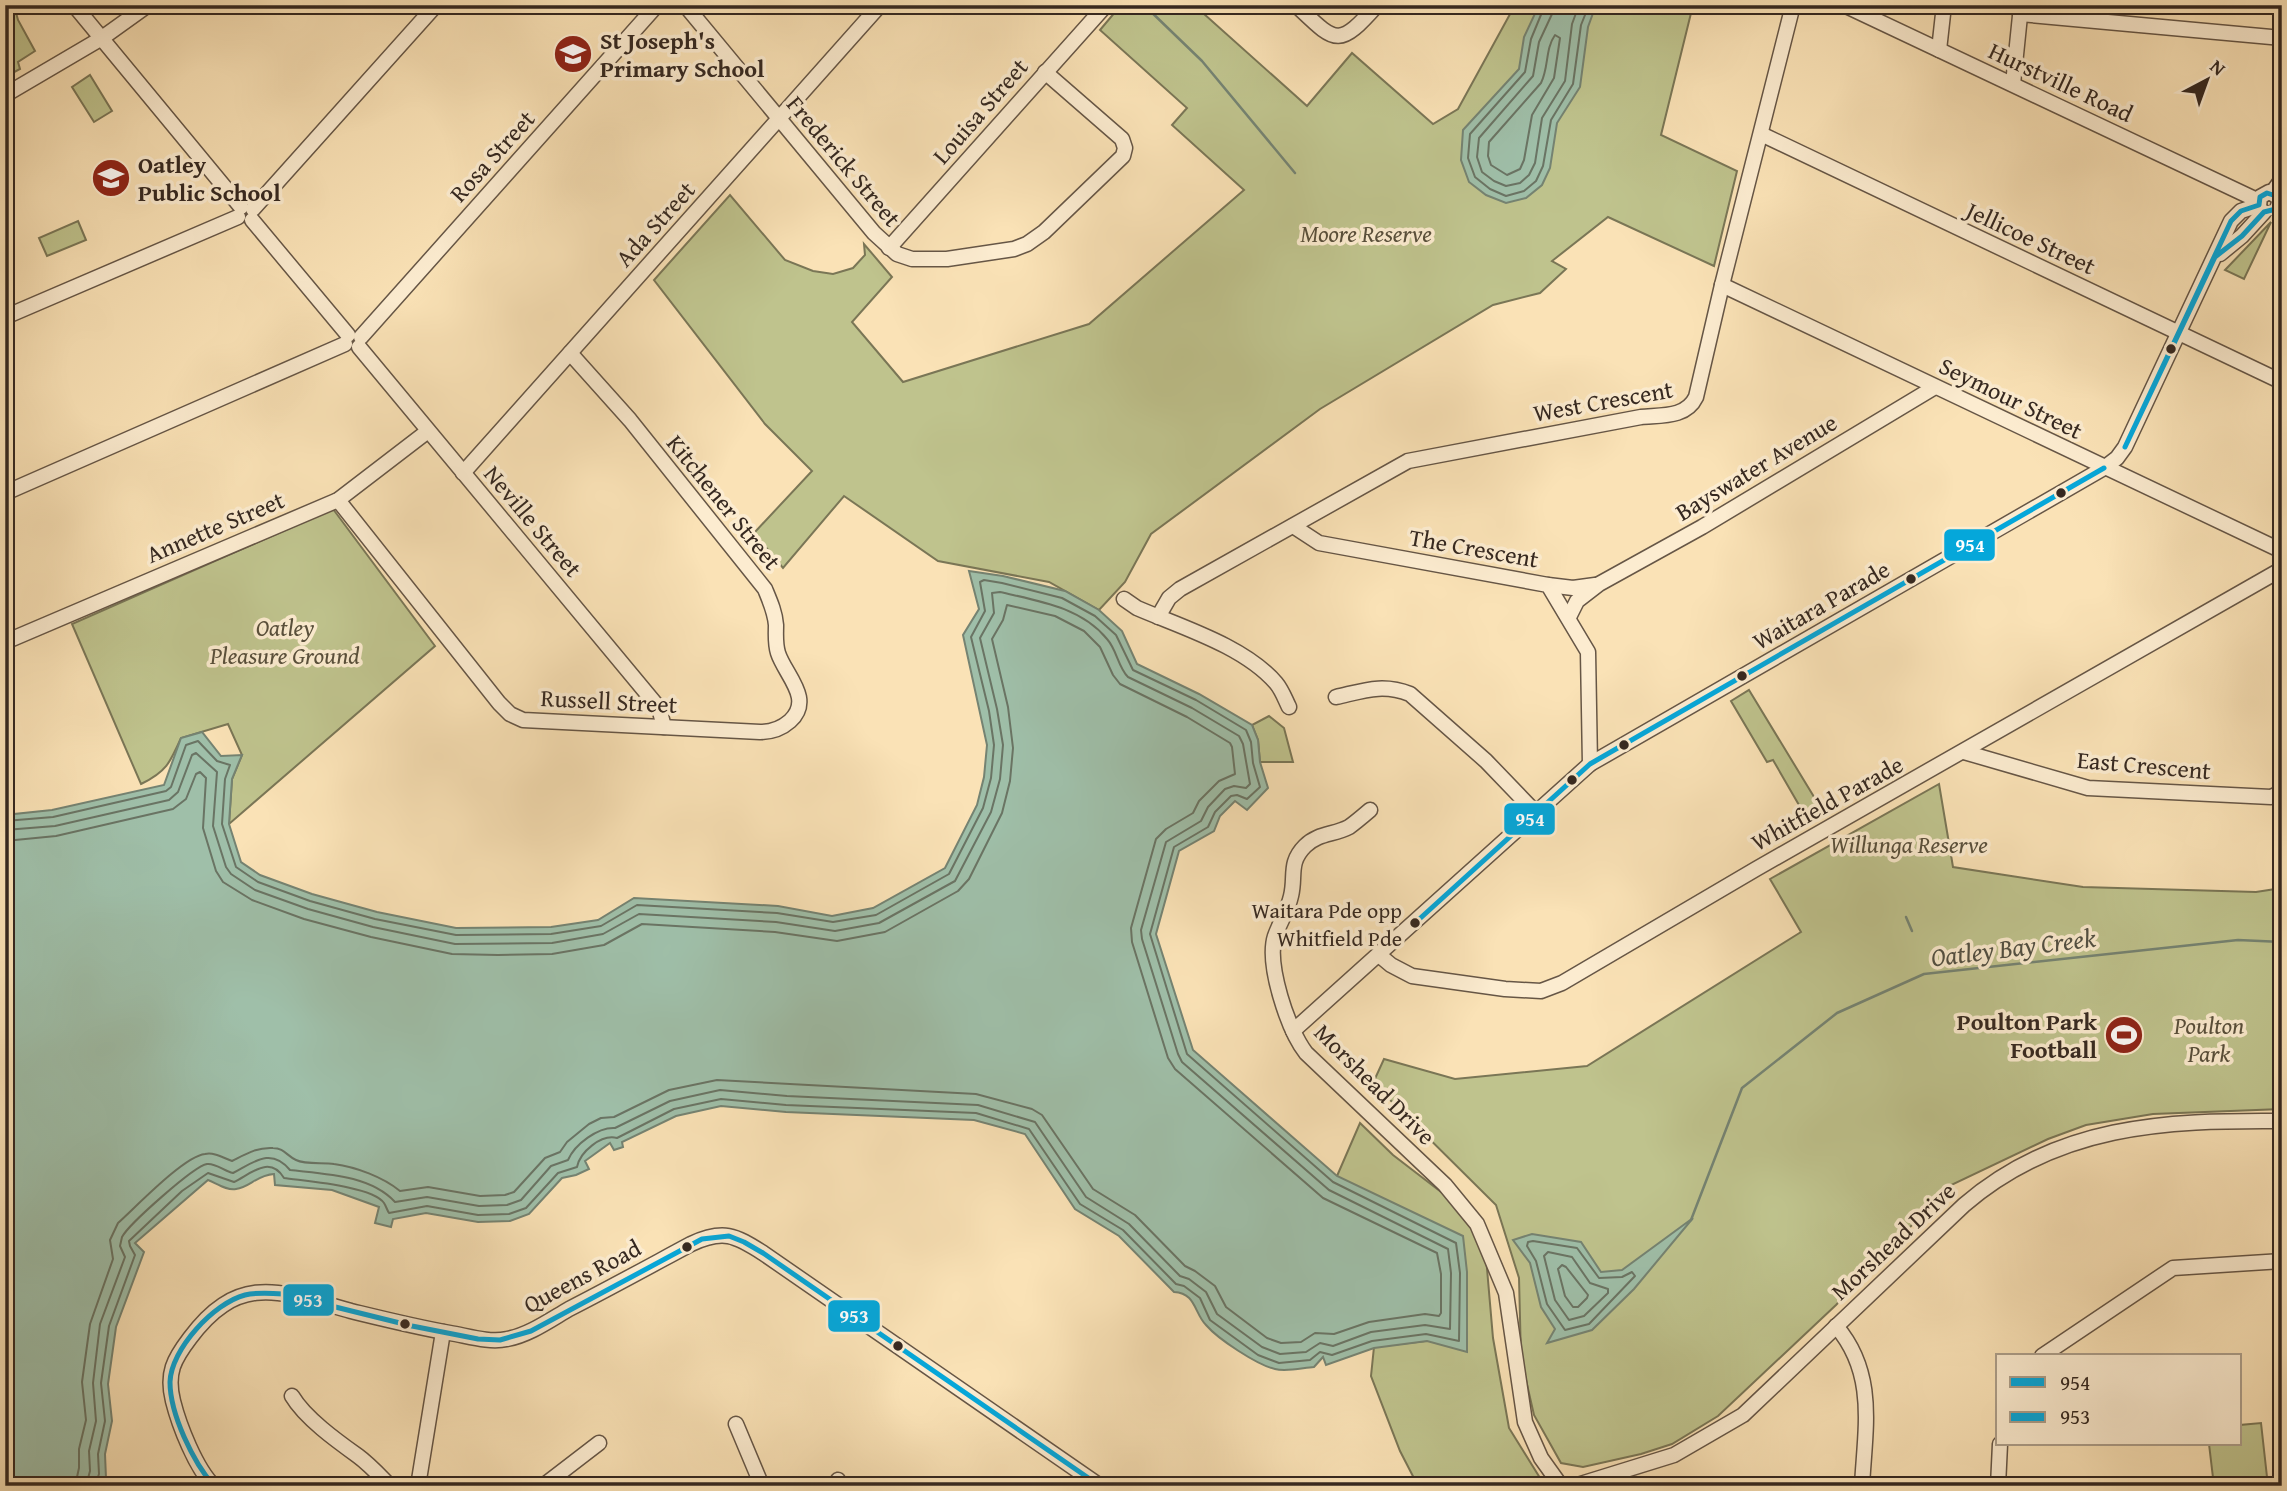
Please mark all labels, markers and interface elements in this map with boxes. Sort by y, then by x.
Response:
place label: St Joseph's Primary School [600,23,765,86]
school or university icon: St Joseph's Primary School [552,33,594,75]
street label: Hurstville Road [1983,33,2139,131]
north arrow [2172,46,2242,116]
street label: Louisa Street [924,50,1036,172]
text: N [2204,52,2232,82]
street label: Frederick Street [779,88,910,235]
street label: Rosa Street [441,102,543,210]
place label: Oatley Public School [138,147,281,210]
school or university icon: Oatley Public School [90,157,132,199]
street label: Ada Street [607,173,703,275]
street label: Jellicoe Street [1958,191,2102,283]
park label: Moore Reserve [1300,216,1432,251]
unlabelled marker [2164,342,2178,356]
street label: Seymour Street [1933,348,2089,448]
street label: West Crescent [1530,371,1676,430]
street label: Bayswater Avenue [1669,405,1843,529]
street label: Kitchener Street [658,427,790,578]
street label: Neville Street [476,458,591,585]
street label: Annette Street [141,482,290,572]
unlabelled marker [2054,486,2068,500]
street label: The Crescent [1407,519,1542,577]
line badge: 954 [1943,528,1996,562]
text: 954 [1955,531,1985,559]
street label: Waitara Parade [1746,552,1896,658]
unlabelled marker [1904,572,1918,586]
park label: Oatley Pleasure Ground [209,610,360,673]
unlabelled marker [1735,669,1749,683]
street label: Russell Street [540,680,679,722]
unlabelled marker [1617,738,1631,752]
street label: East Crescent [2076,742,2213,788]
street label: Whitfield Parade [1745,747,1909,859]
unlabelled marker [1565,773,1579,787]
line badge: 954 [1503,802,1556,836]
text: 954 [1515,805,1545,833]
park label: Willunga Reserve [1830,827,1988,862]
place label: Waitara Pde opp Whitfield Pde [1252,894,1402,954]
marker: Waitara Pde opp Whitfield Pde [1408,916,1422,930]
water label: Oatley Bay Creek [1928,918,2098,976]
place label: Poulton Park Football [1957,1004,2098,1067]
park label: Poulton Park [2173,1008,2244,1071]
sports icon: Poulton Park Football [2103,1014,2145,1056]
street label: Morshead Drive [1306,1015,1444,1153]
street label: Morshead Drive [1823,1174,1963,1308]
street label: Queens Road [517,1230,647,1322]
unlabelled marker [680,1240,694,1254]
line badge: 953 [282,1283,335,1317]
text: 953 [293,1286,323,1314]
line badge: 953 [827,1299,881,1333]
text: 953 [839,1302,869,1330]
unlabelled marker [398,1317,412,1331]
unlabelled marker [891,1339,905,1353]
legend [1996,1354,2242,1446]
text: 954 [2060,1367,2090,1398]
text: 953 [2060,1401,2090,1432]

